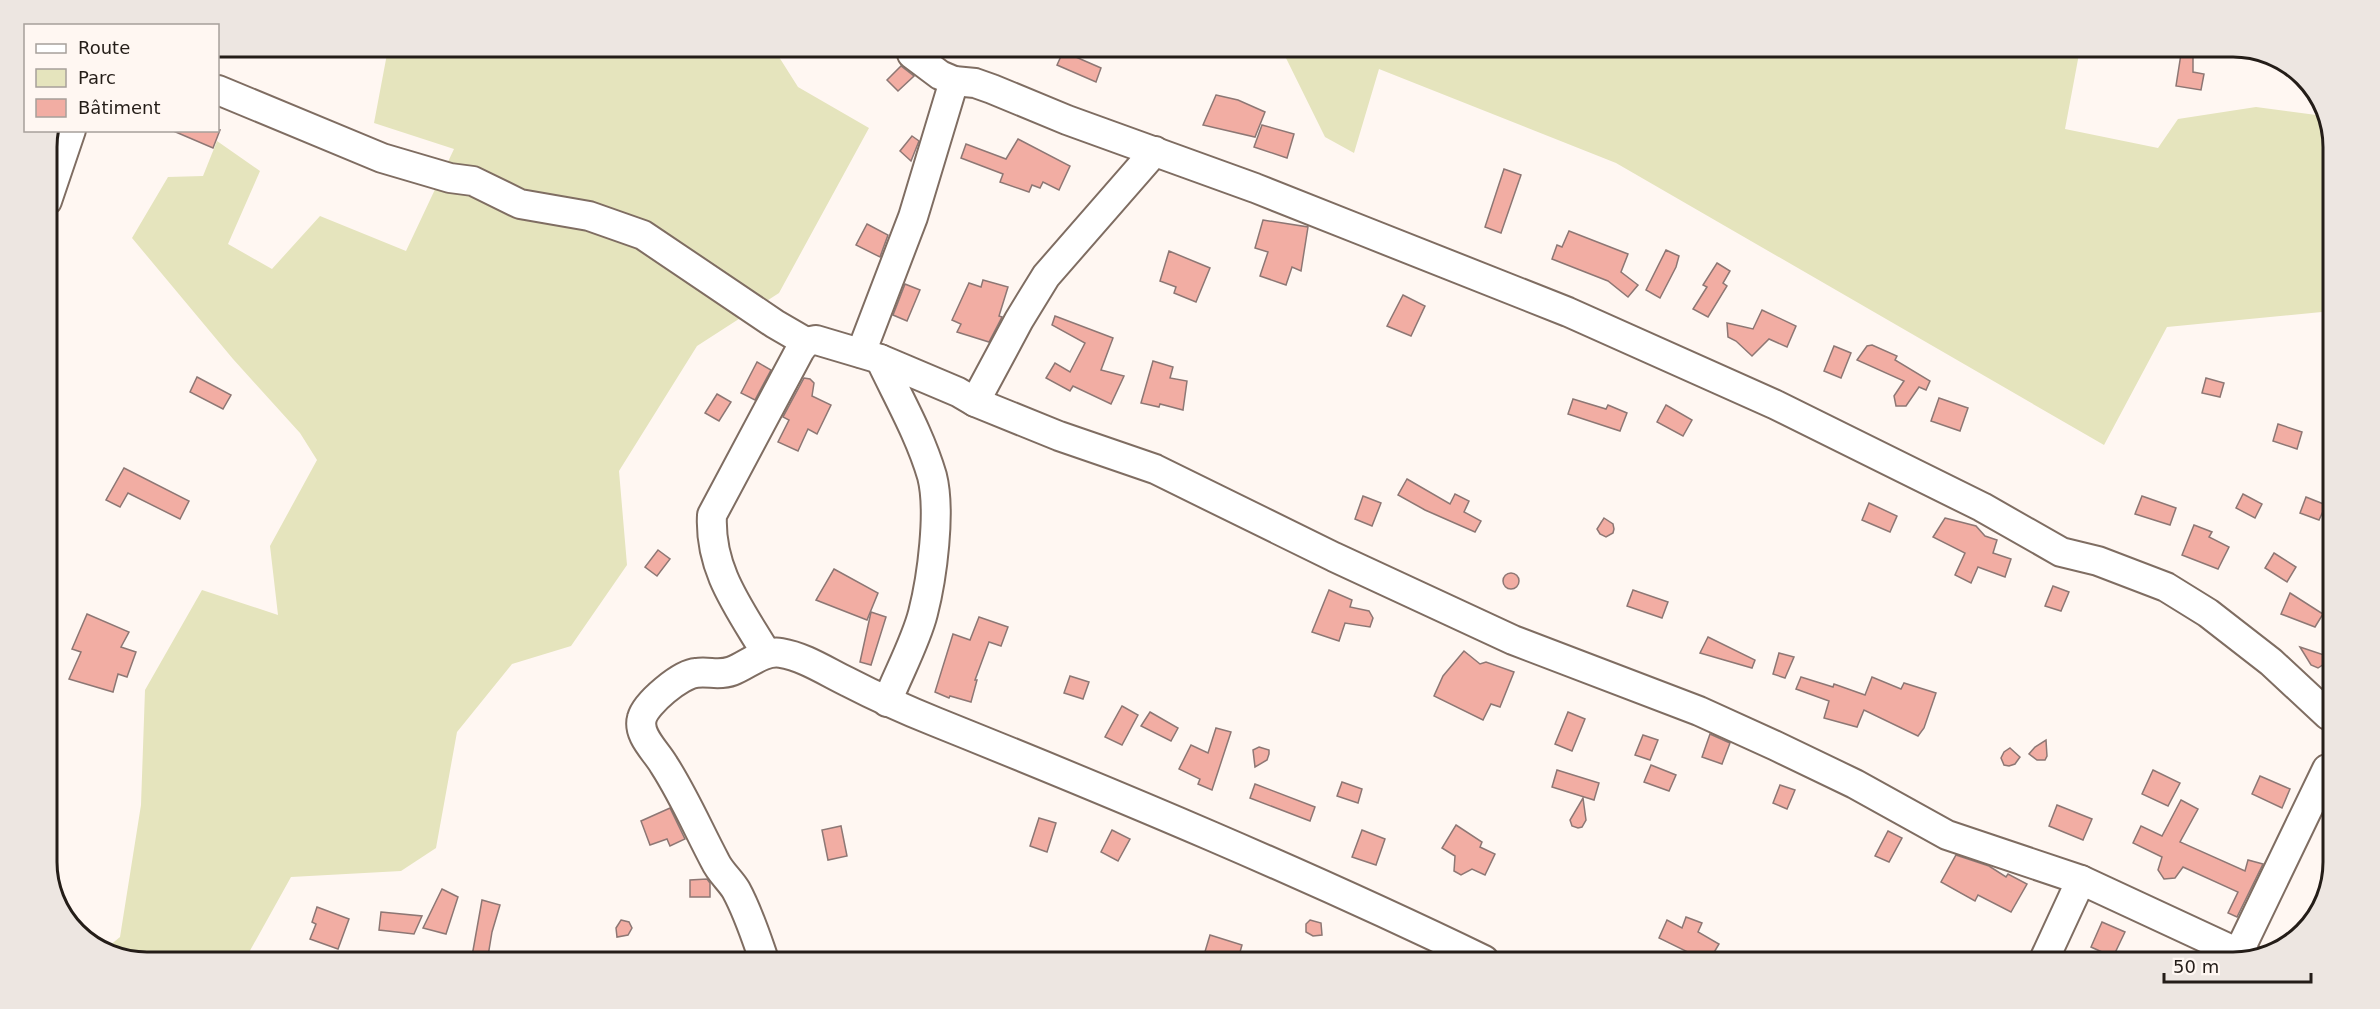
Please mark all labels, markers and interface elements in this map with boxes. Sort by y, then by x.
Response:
legend [24,24,219,132]
text: Route [78,37,130,58]
text: Parc [78,67,116,88]
text: Bâtiment [78,97,161,118]
scale bar [2164,946,2311,984]
text: 50 m [2173,956,2219,977]

